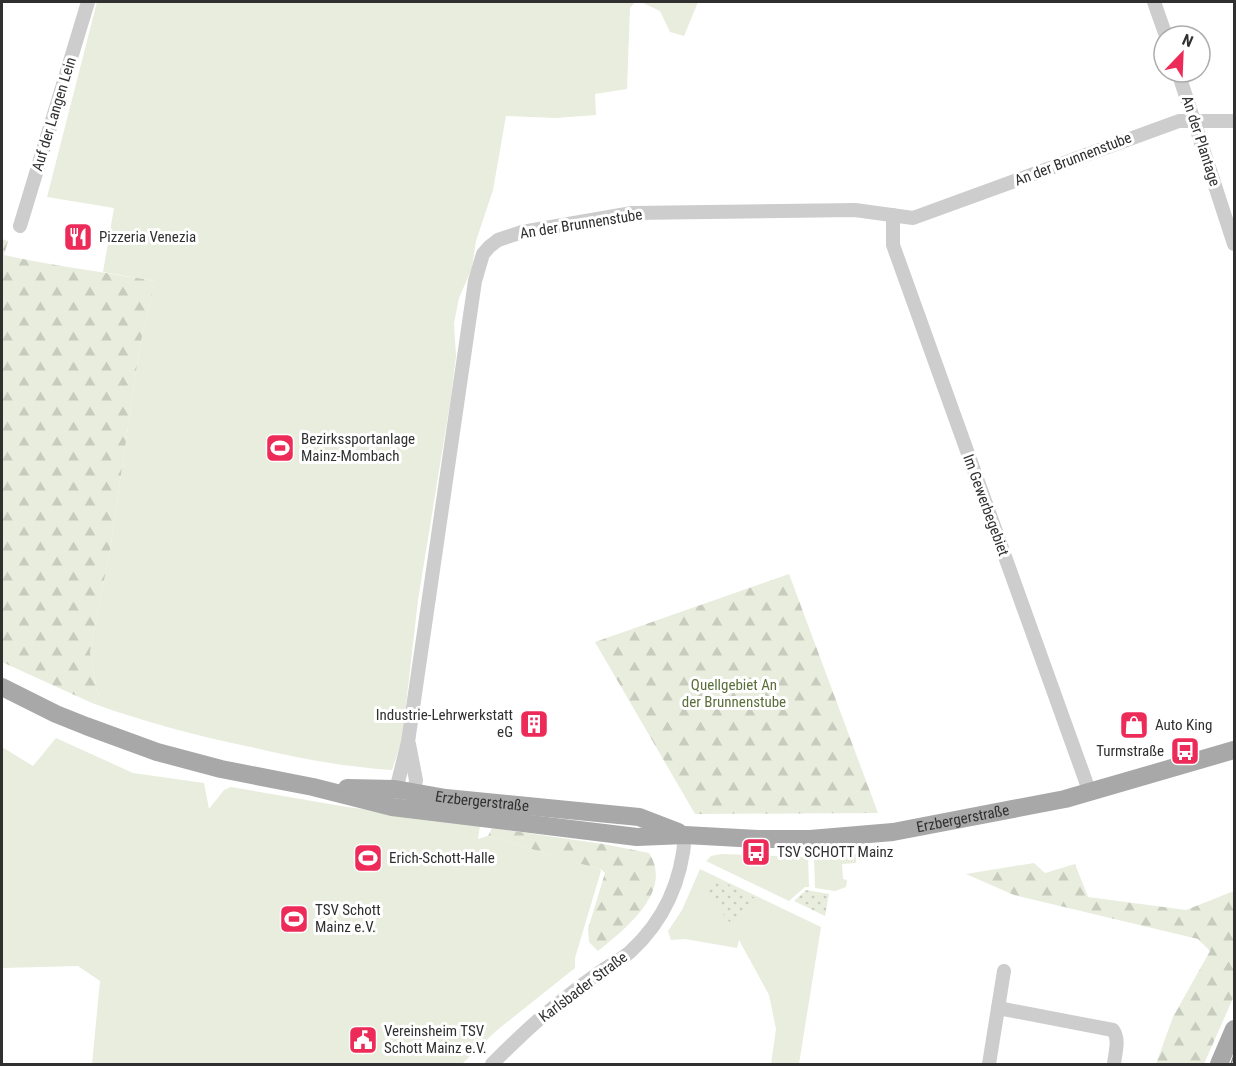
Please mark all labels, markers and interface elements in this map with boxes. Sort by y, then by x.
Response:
north arrow [1152,24,1212,84]
text: N [1179,30,1196,51]
street label: Auf der Langen Lein [28,55,80,173]
street label: An der Plantage [1178,93,1224,189]
street label: An der Brunnenstube [1012,128,1134,190]
street label: An der Brunnenstube [519,205,643,243]
restaurant icon: Pizzeria Venezia [62,221,94,253]
place label: Pizzeria Venezia [99,228,196,246]
place label: Bezirkssportanlage Mainz-Mombach [301,430,415,465]
sports icon: Bezirkssportanlage Mainz-Mombach [264,432,296,464]
street label: Im Gewerbegebiet [959,452,1013,558]
park label: Quellgebiet An der Brunnenstube [682,676,786,711]
place label: Industrie-Lehrwerkstatt eG [376,706,513,741]
building icon: Industrie-Lehrwerkstatt eG [518,708,550,740]
shop icon: Auto King [1118,709,1150,741]
place label: Auto King [1155,716,1212,734]
bus stop icon: Turmstraße [1169,735,1201,767]
place label: Turmstraße [1096,742,1164,760]
street label: Erzbergerstraße [434,787,530,815]
street label: Erzbergerstraße [915,801,1011,836]
bus stop icon: TSV SCHOTT Mainz [740,836,772,868]
sports icon: Erich-Schott-Halle [352,842,384,874]
place label: TSV SCHOTT Mainz [777,843,893,861]
place label: Erich-Schott-Halle [389,849,495,867]
place label: TSV Schott Mainz e.V. [315,901,381,936]
sports icon: TSV Schott Mainz e.V. [278,903,310,935]
street label: Karlsbader Straße [535,948,631,1026]
place label: Vereinsheim TSV Schott Mainz e.V. [384,1022,487,1057]
public building icon: Vereinsheim TSV Schott Mainz e.V. [347,1024,379,1056]

